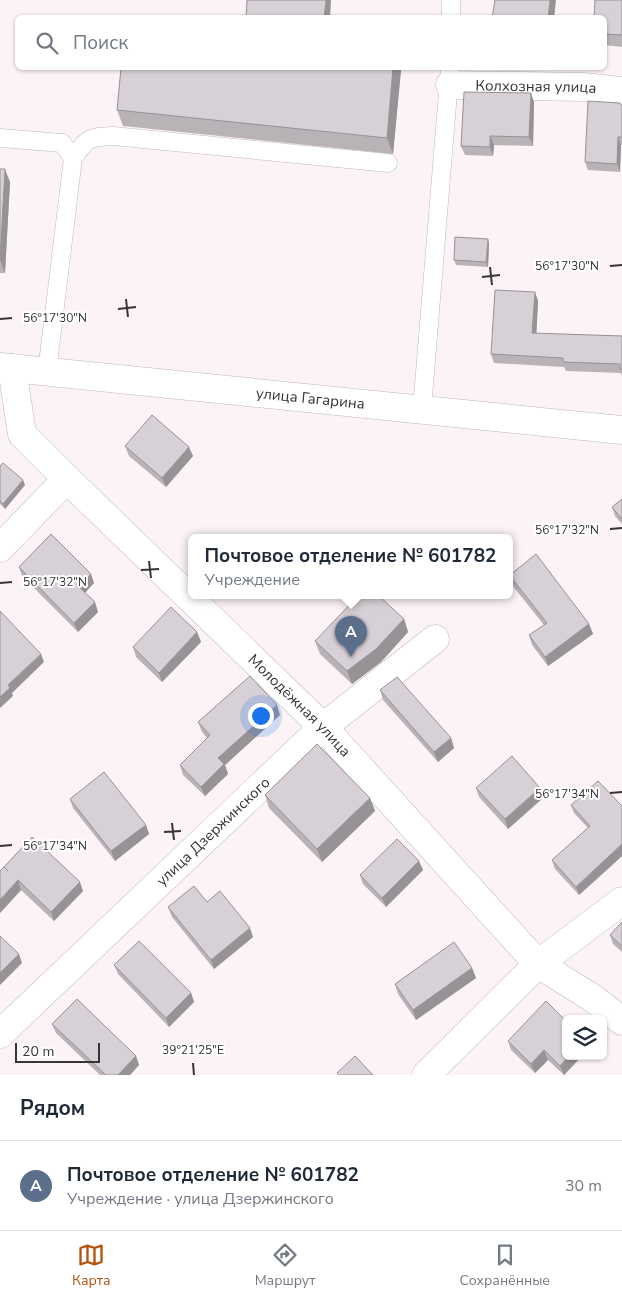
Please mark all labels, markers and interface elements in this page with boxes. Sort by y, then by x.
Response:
search box [15,15,607,70]
icon: search [33,29,61,57]
text: Поиск [73,30,128,56]
street label: Колхозная улица [475,75,597,98]
text: 56°17'30"N [535,258,599,274]
text: 56°17'30"N [23,310,87,326]
street label: улица Гагарина [255,383,366,414]
text: 56°17'32"N [535,522,599,538]
popup [188,534,513,599]
text: Почтовое отделение № 601782 [205,543,496,569]
text: Учреждение [205,569,300,591]
text: 56°17'32"N [23,574,87,590]
pin: A [335,616,367,657]
street label: Молодёжная улица [244,650,355,761]
your location [248,703,274,729]
street label: улица Дзержинского [152,773,274,890]
text: 56°17'34"N [535,786,599,802]
text: 56°17'34"N [23,838,87,854]
map controls [562,1015,607,1060]
button: layers [562,1015,607,1060]
scale bar [15,1040,100,1063]
text: 20 m [22,1042,54,1061]
text: 39°21'25"E [162,1042,224,1058]
text: Рядом [20,1094,85,1122]
text: Почтовое отделение № 601782 [67,1162,359,1188]
text: A [30,1175,42,1197]
text: 30 m [565,1175,602,1197]
text: Учреждение · улица Дзержинского [67,1188,334,1210]
tab: Карта [72,1241,111,1290]
tab: Маршрут [255,1241,315,1290]
tab: Сохранённые [459,1241,550,1290]

